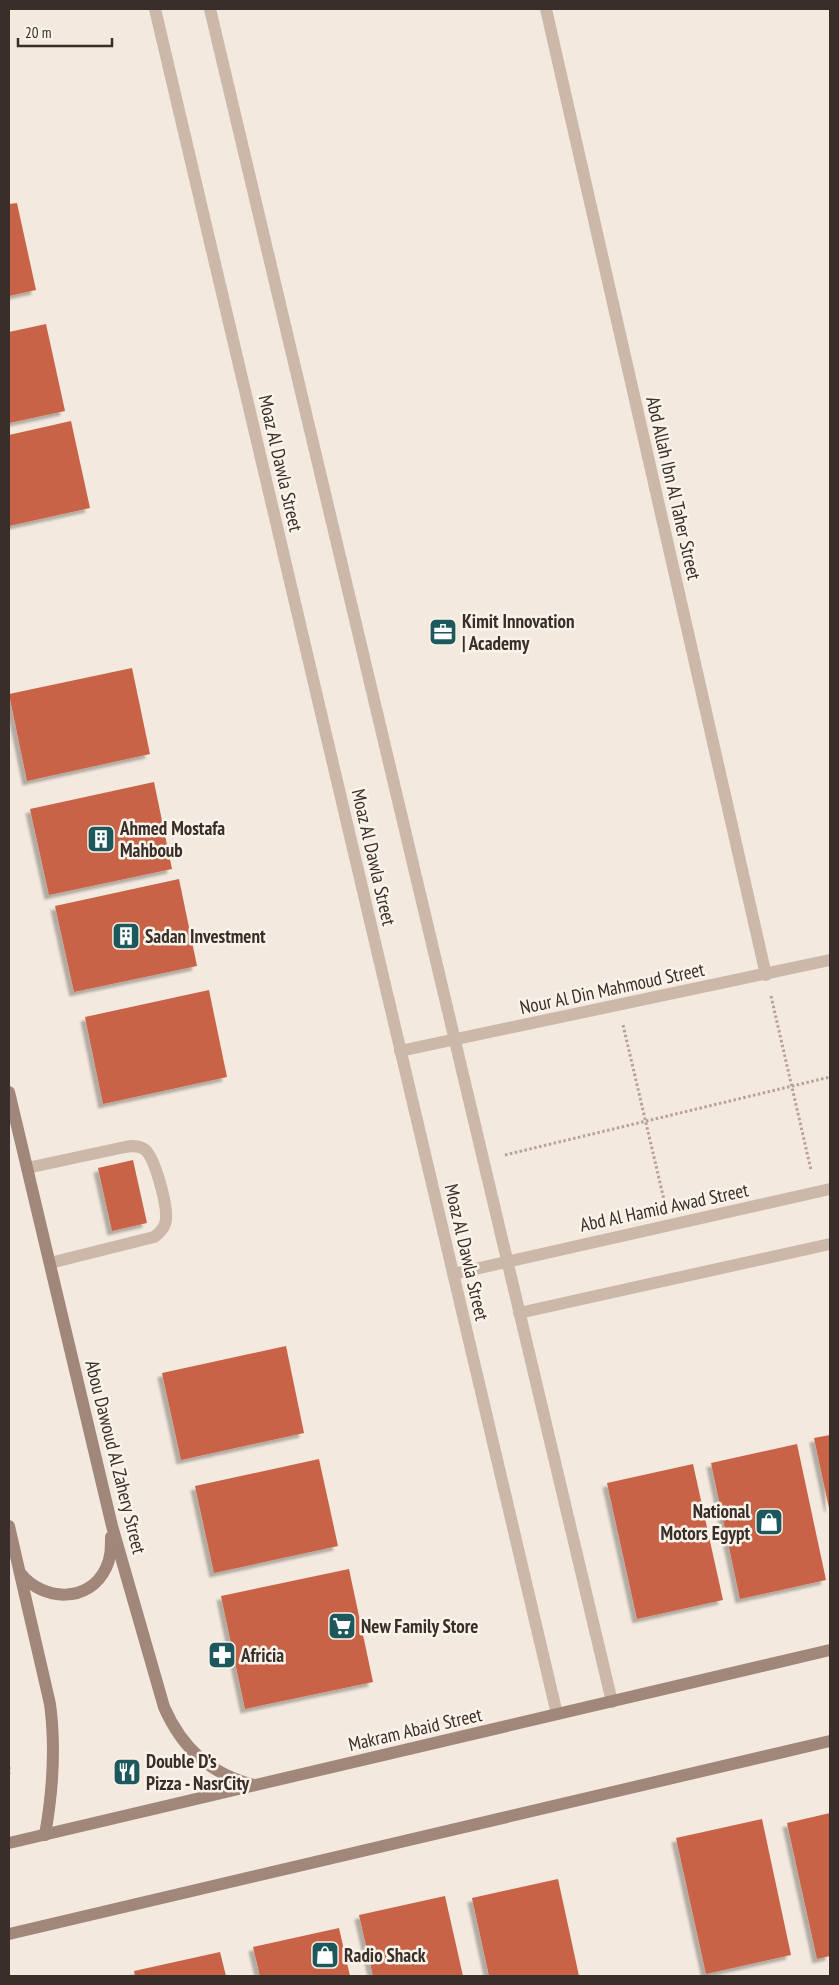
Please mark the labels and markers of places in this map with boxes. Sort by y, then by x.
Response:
place label: Kimit Innovation | Academy [462,609,575,655]
office icon: Kimit Innovation | Academy [428,617,458,647]
place label: Ahmed Mostafa Mahboub [119,816,225,862]
building icon: Ahmed Mostafa Mahboub [86,824,116,854]
building icon: Sadan Investment [111,921,141,951]
place label: Sadan Investment [145,924,266,948]
place label: National Motors Egypt [661,1499,750,1545]
shop icon: National Motors Egypt [754,1507,784,1537]
supermarket icon: New Family Store [327,1611,357,1641]
place label: New Family Store [361,1614,478,1638]
pharmacy icon: Africia [207,1640,237,1670]
place label: Africia [240,1643,284,1667]
place label: Double D’s Pizza - NasrCity [146,1749,250,1795]
restaurant icon: Double D’s Pizza - NasrCity [112,1757,142,1787]
shop icon: Radio Shack [310,1940,340,1970]
place label: Radio Shack [344,1943,426,1967]

